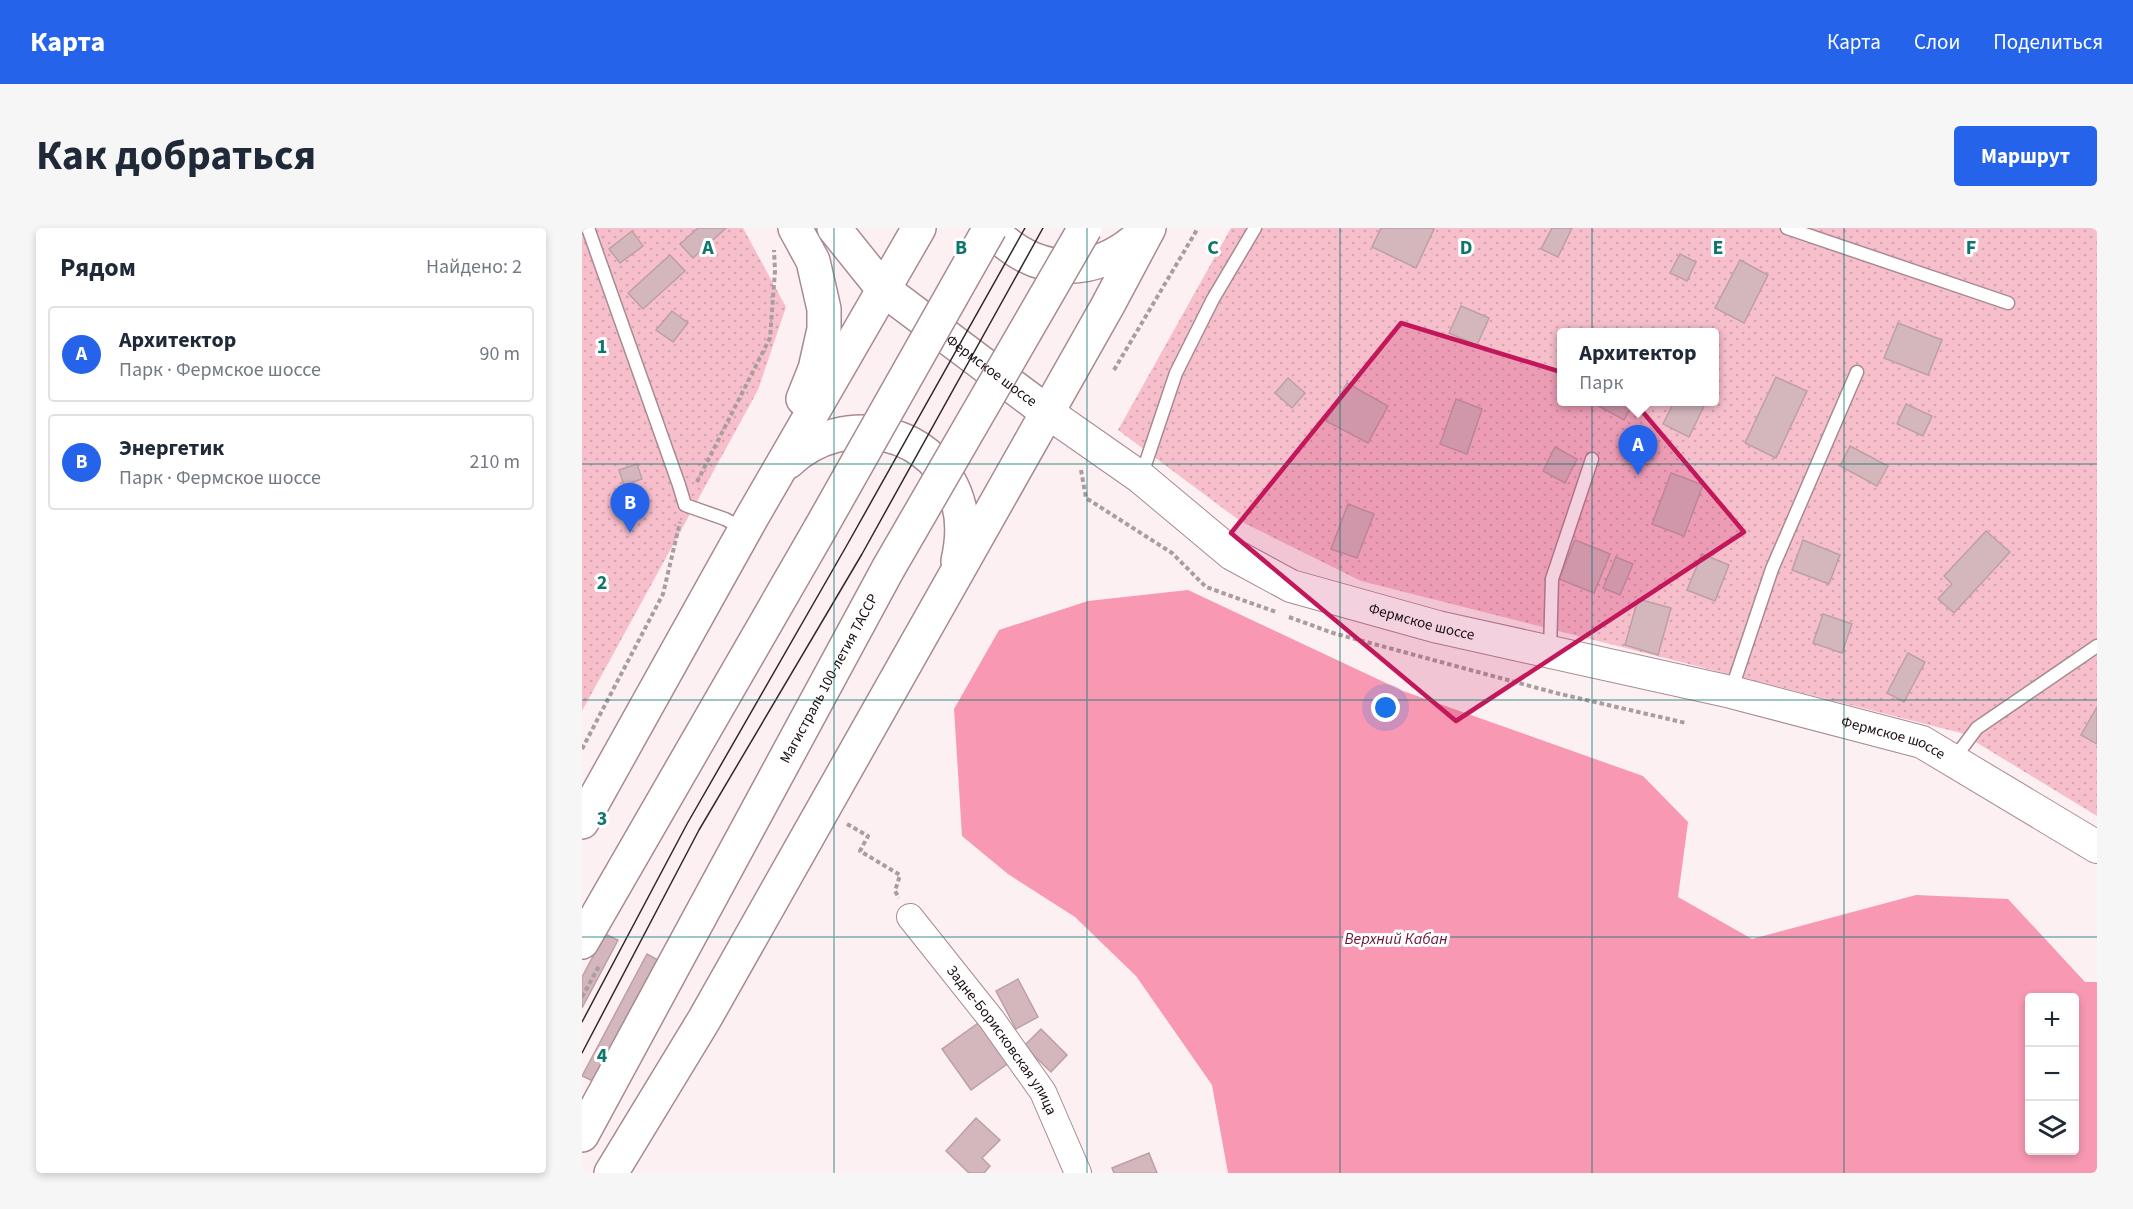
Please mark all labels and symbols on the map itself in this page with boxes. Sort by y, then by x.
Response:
text: A [701,234,714,262]
text: B [955,234,967,262]
text: C [1207,234,1219,262]
text: D [1460,234,1472,262]
text: E [1713,234,1723,262]
text: F [1966,234,1976,262]
street label: Фермское шоссе [941,330,1041,412]
text: 1 [597,333,607,361]
pin: A [1618,426,1658,475]
pin: B [610,484,650,533]
text: 2 [597,569,607,597]
street label: Магистраль 100-летия ТАССР [775,590,884,767]
street label: Фермское шоссе [1366,598,1477,646]
your location [1371,693,1400,722]
street label: Фермское шоссе [1839,711,1949,765]
text: 3 [597,805,607,833]
water label: Верхний Кабан [1344,928,1448,950]
street label: Задне-Борисковская улица [941,961,1062,1118]
text: 4 [597,1042,608,1070]

